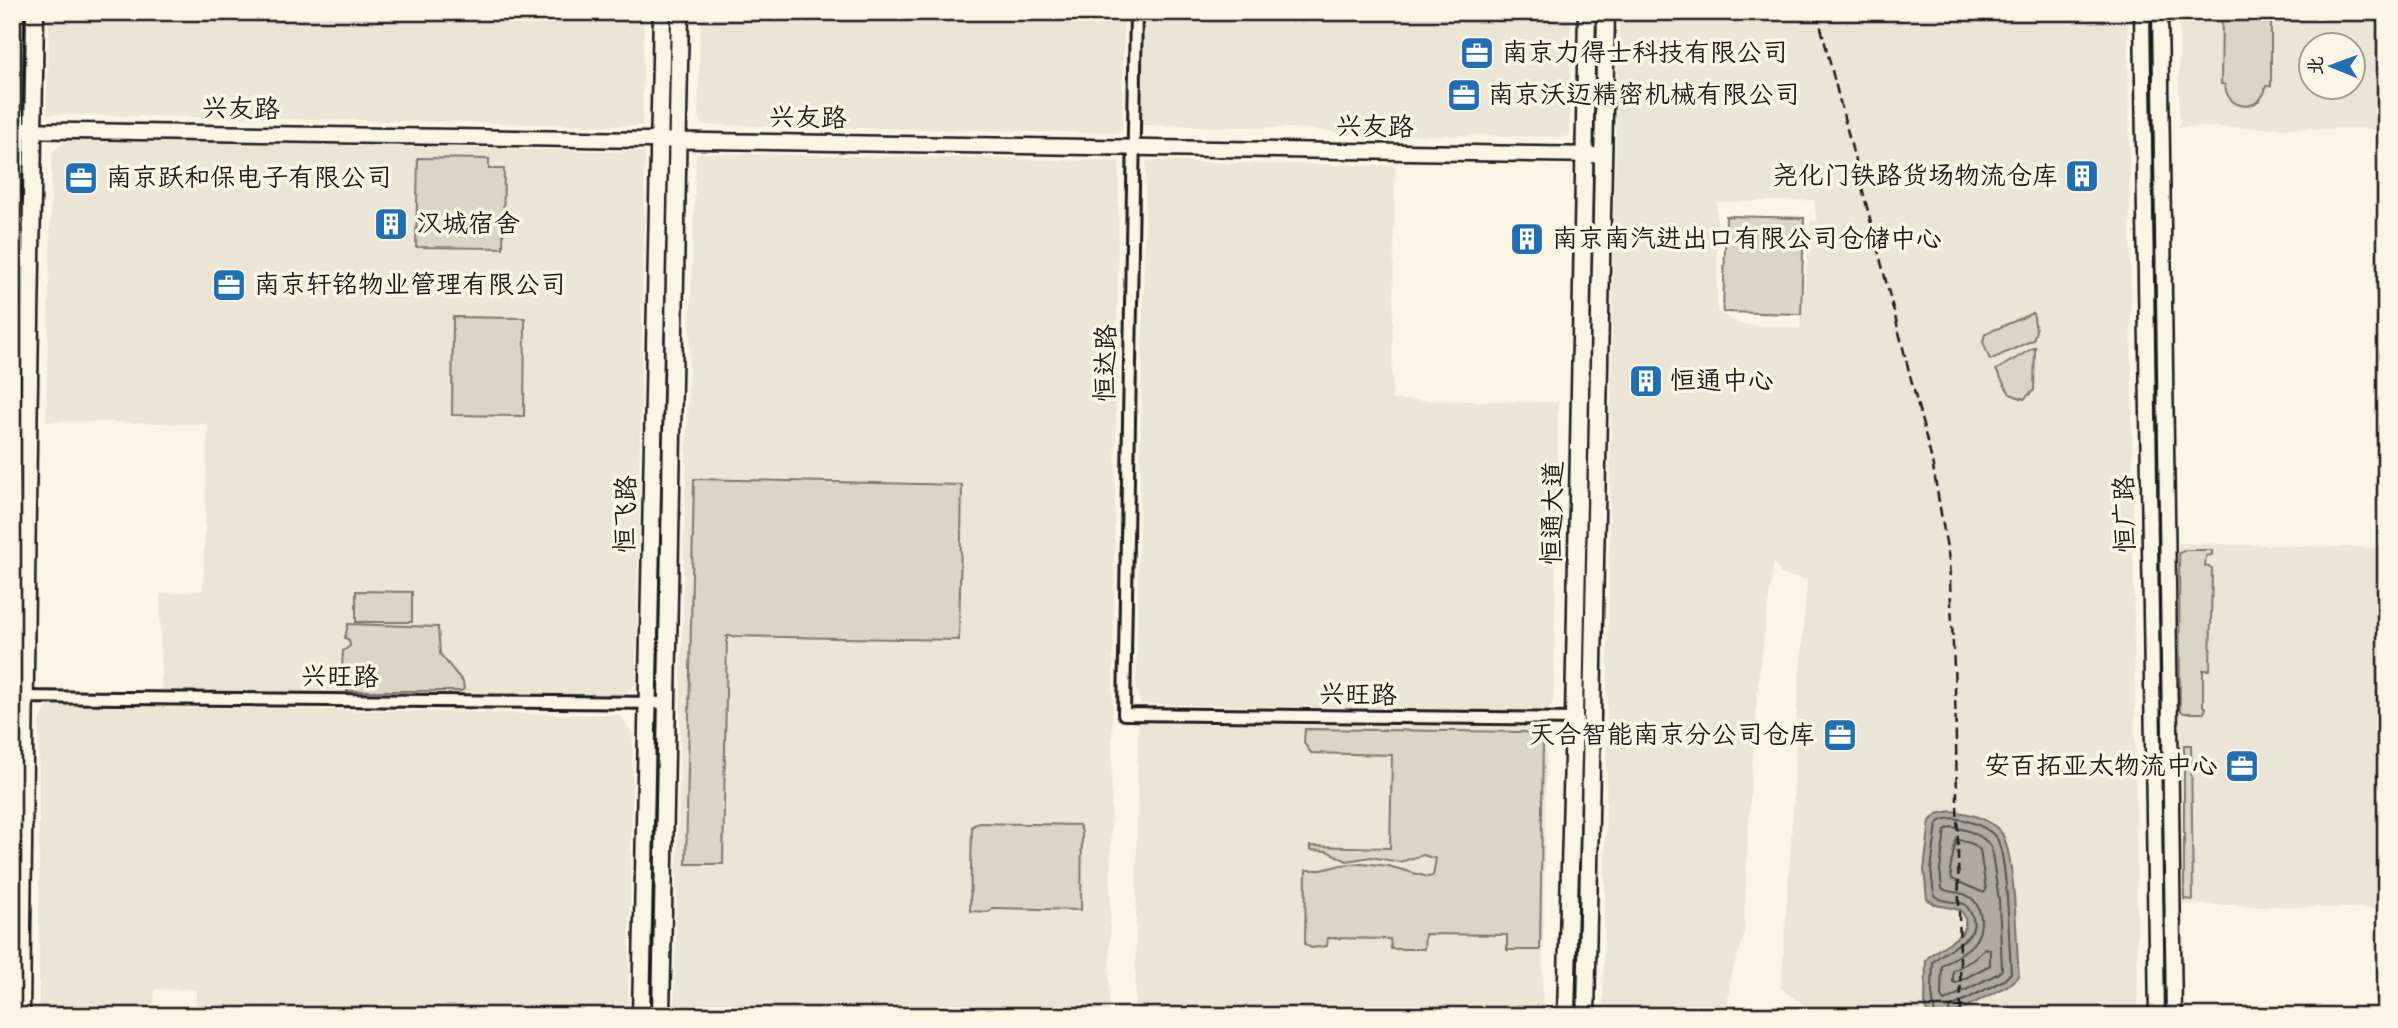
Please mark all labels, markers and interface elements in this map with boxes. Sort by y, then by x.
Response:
north arrow [2296,32,2366,102]
office icon: 南京力得士科技有限公司 [1458,34,1496,72]
place label: 南京力得士科技有限公司 [1502,38,1788,68]
text: 北 [2305,56,2327,75]
office icon: 南京沃迈精密机械有限公司 [1445,76,1483,114]
place label: 南京沃迈精密机械有限公司 [1488,80,1800,110]
street label: 兴友路 [202,93,280,125]
street label: 兴友路 [769,102,847,134]
street label: 兴友路 [1336,111,1414,143]
building icon: 尧化门铁路货场物流仓库 [2063,157,2101,195]
office icon: 南京跃和保电子有限公司 [62,159,100,197]
place label: 尧化门铁路货场物流仓库 [1772,161,2058,191]
place label: 南京跃和保电子有限公司 [106,163,392,193]
building icon: 汉城宿舍 [372,205,410,243]
place label: 汉城宿舍 [416,209,520,239]
building icon: 南京南汽进出口有限公司仓储中心 [1508,220,1546,258]
place label: 南京南汽进出口有限公司仓储中心 [1552,224,1942,254]
office icon: 南京轩铭物业管理有限公司 [210,266,248,304]
place label: 南京轩铭物业管理有限公司 [254,270,566,300]
street label: 恒达路 [1090,324,1122,402]
building icon: 恒通中心 [1627,362,1665,400]
place label: 恒通中心 [1670,366,1774,396]
street label: 恒通大道 [1537,461,1569,565]
street label: 恒飞路 [610,475,642,553]
street label: 恒广路 [2109,475,2141,553]
street label: 兴旺路 [301,661,379,693]
street label: 兴旺路 [1319,679,1397,711]
office icon: 天合智能南京分公司仓库 [1821,716,1859,754]
place label: 天合智能南京分公司仓库 [1529,720,1815,750]
office icon: 安百拓亚太物流中心 [2223,747,2261,785]
place label: 安百拓亚太物流中心 [1984,751,2218,781]

